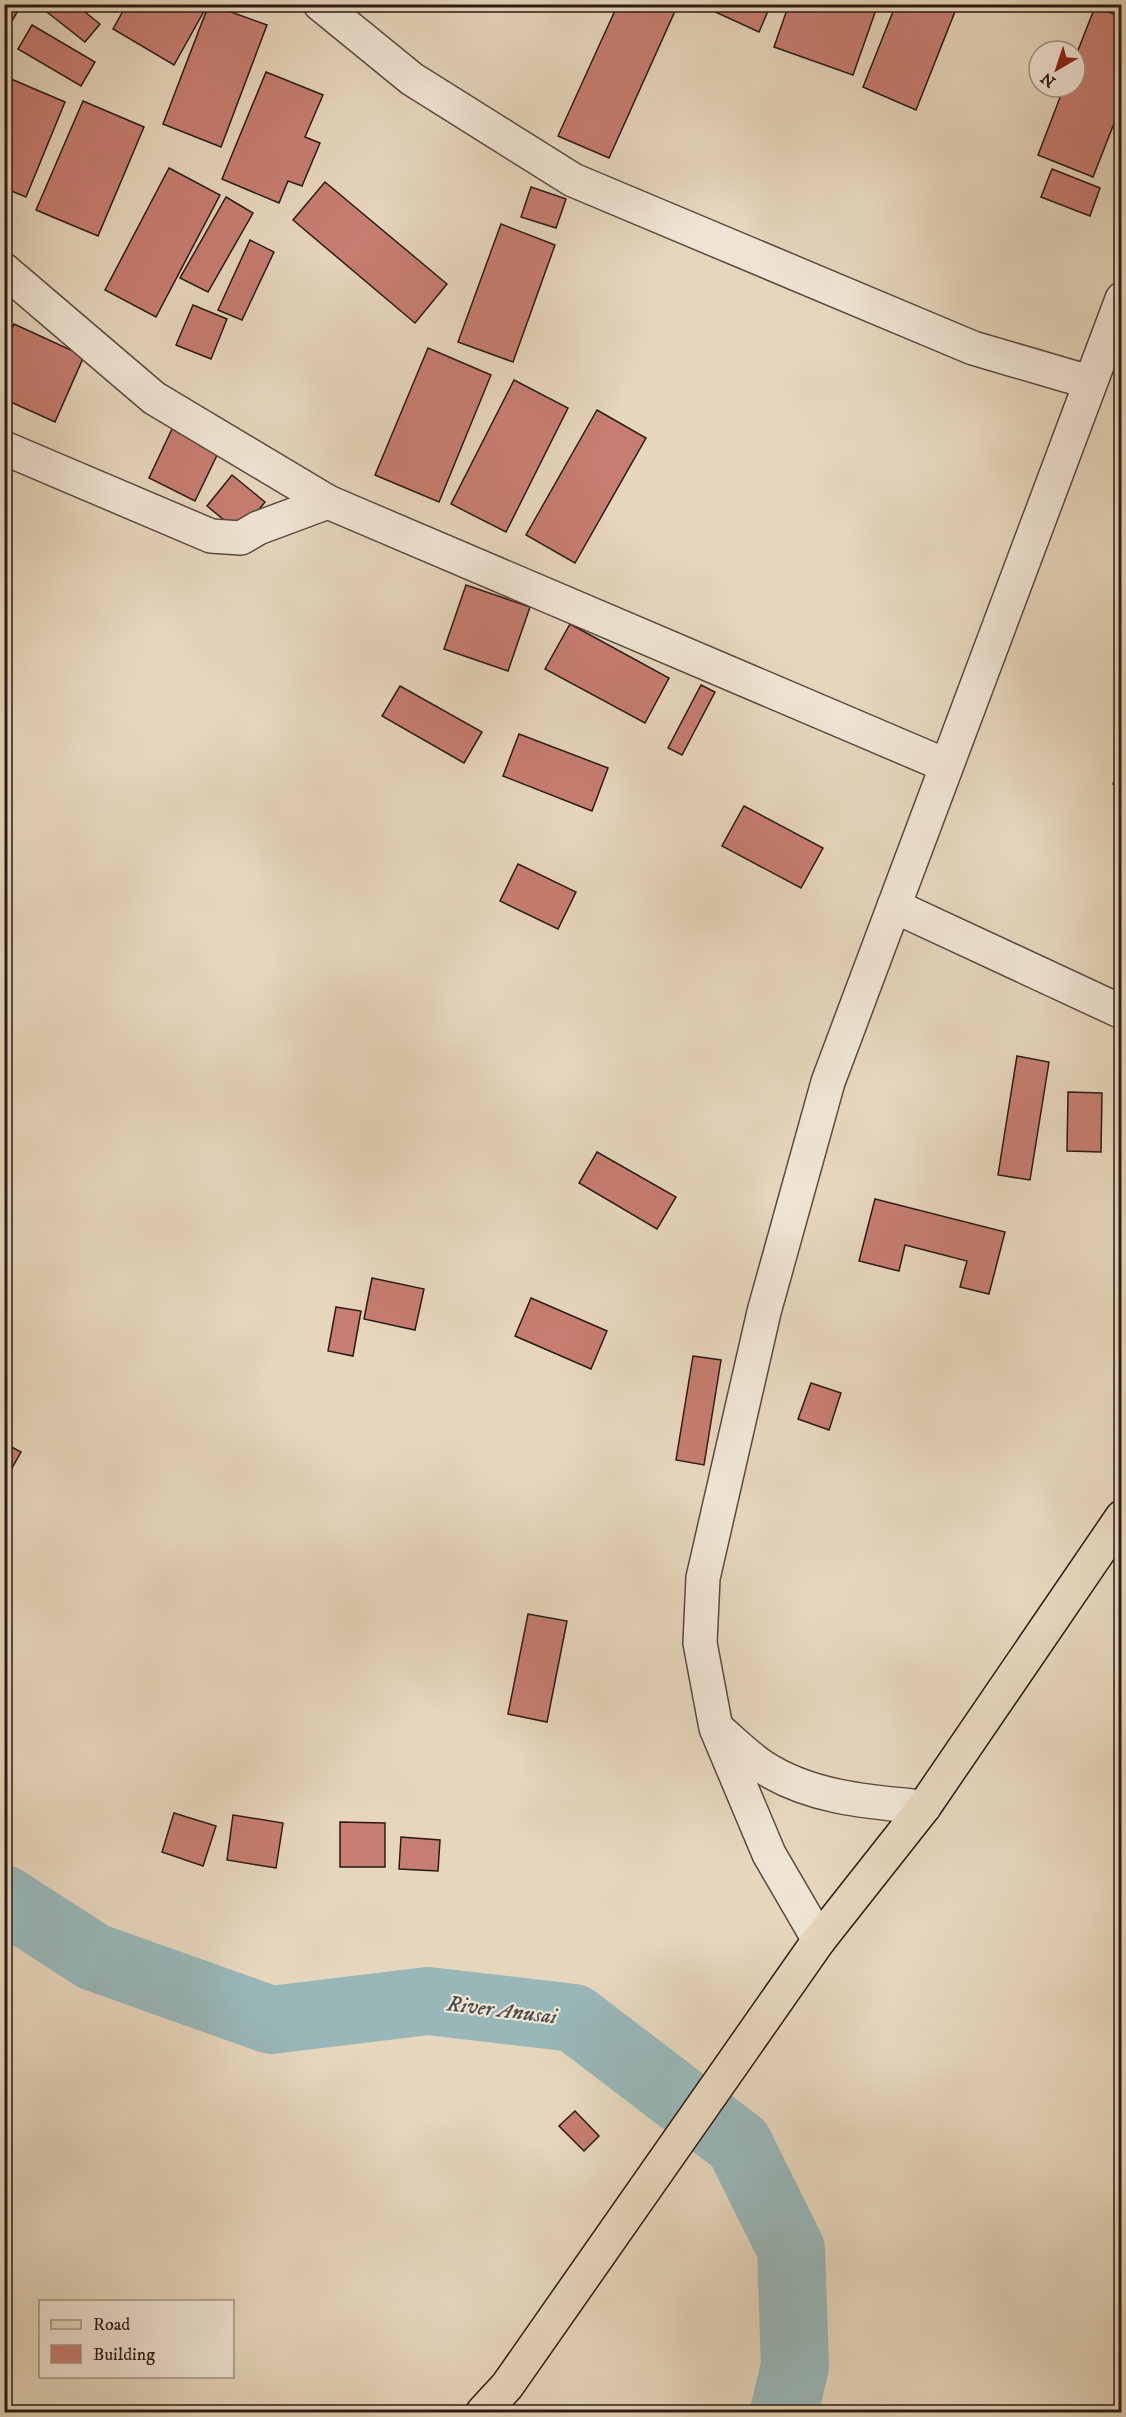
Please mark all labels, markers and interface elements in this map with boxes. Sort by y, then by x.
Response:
north arrow [1027,39,1087,99]
text: N [1037,68,1060,92]
water label: River Anusai [444,1990,559,2031]
legend [39,2300,234,2378]
text: Road [93,2314,130,2336]
text: Building [93,2344,155,2366]

